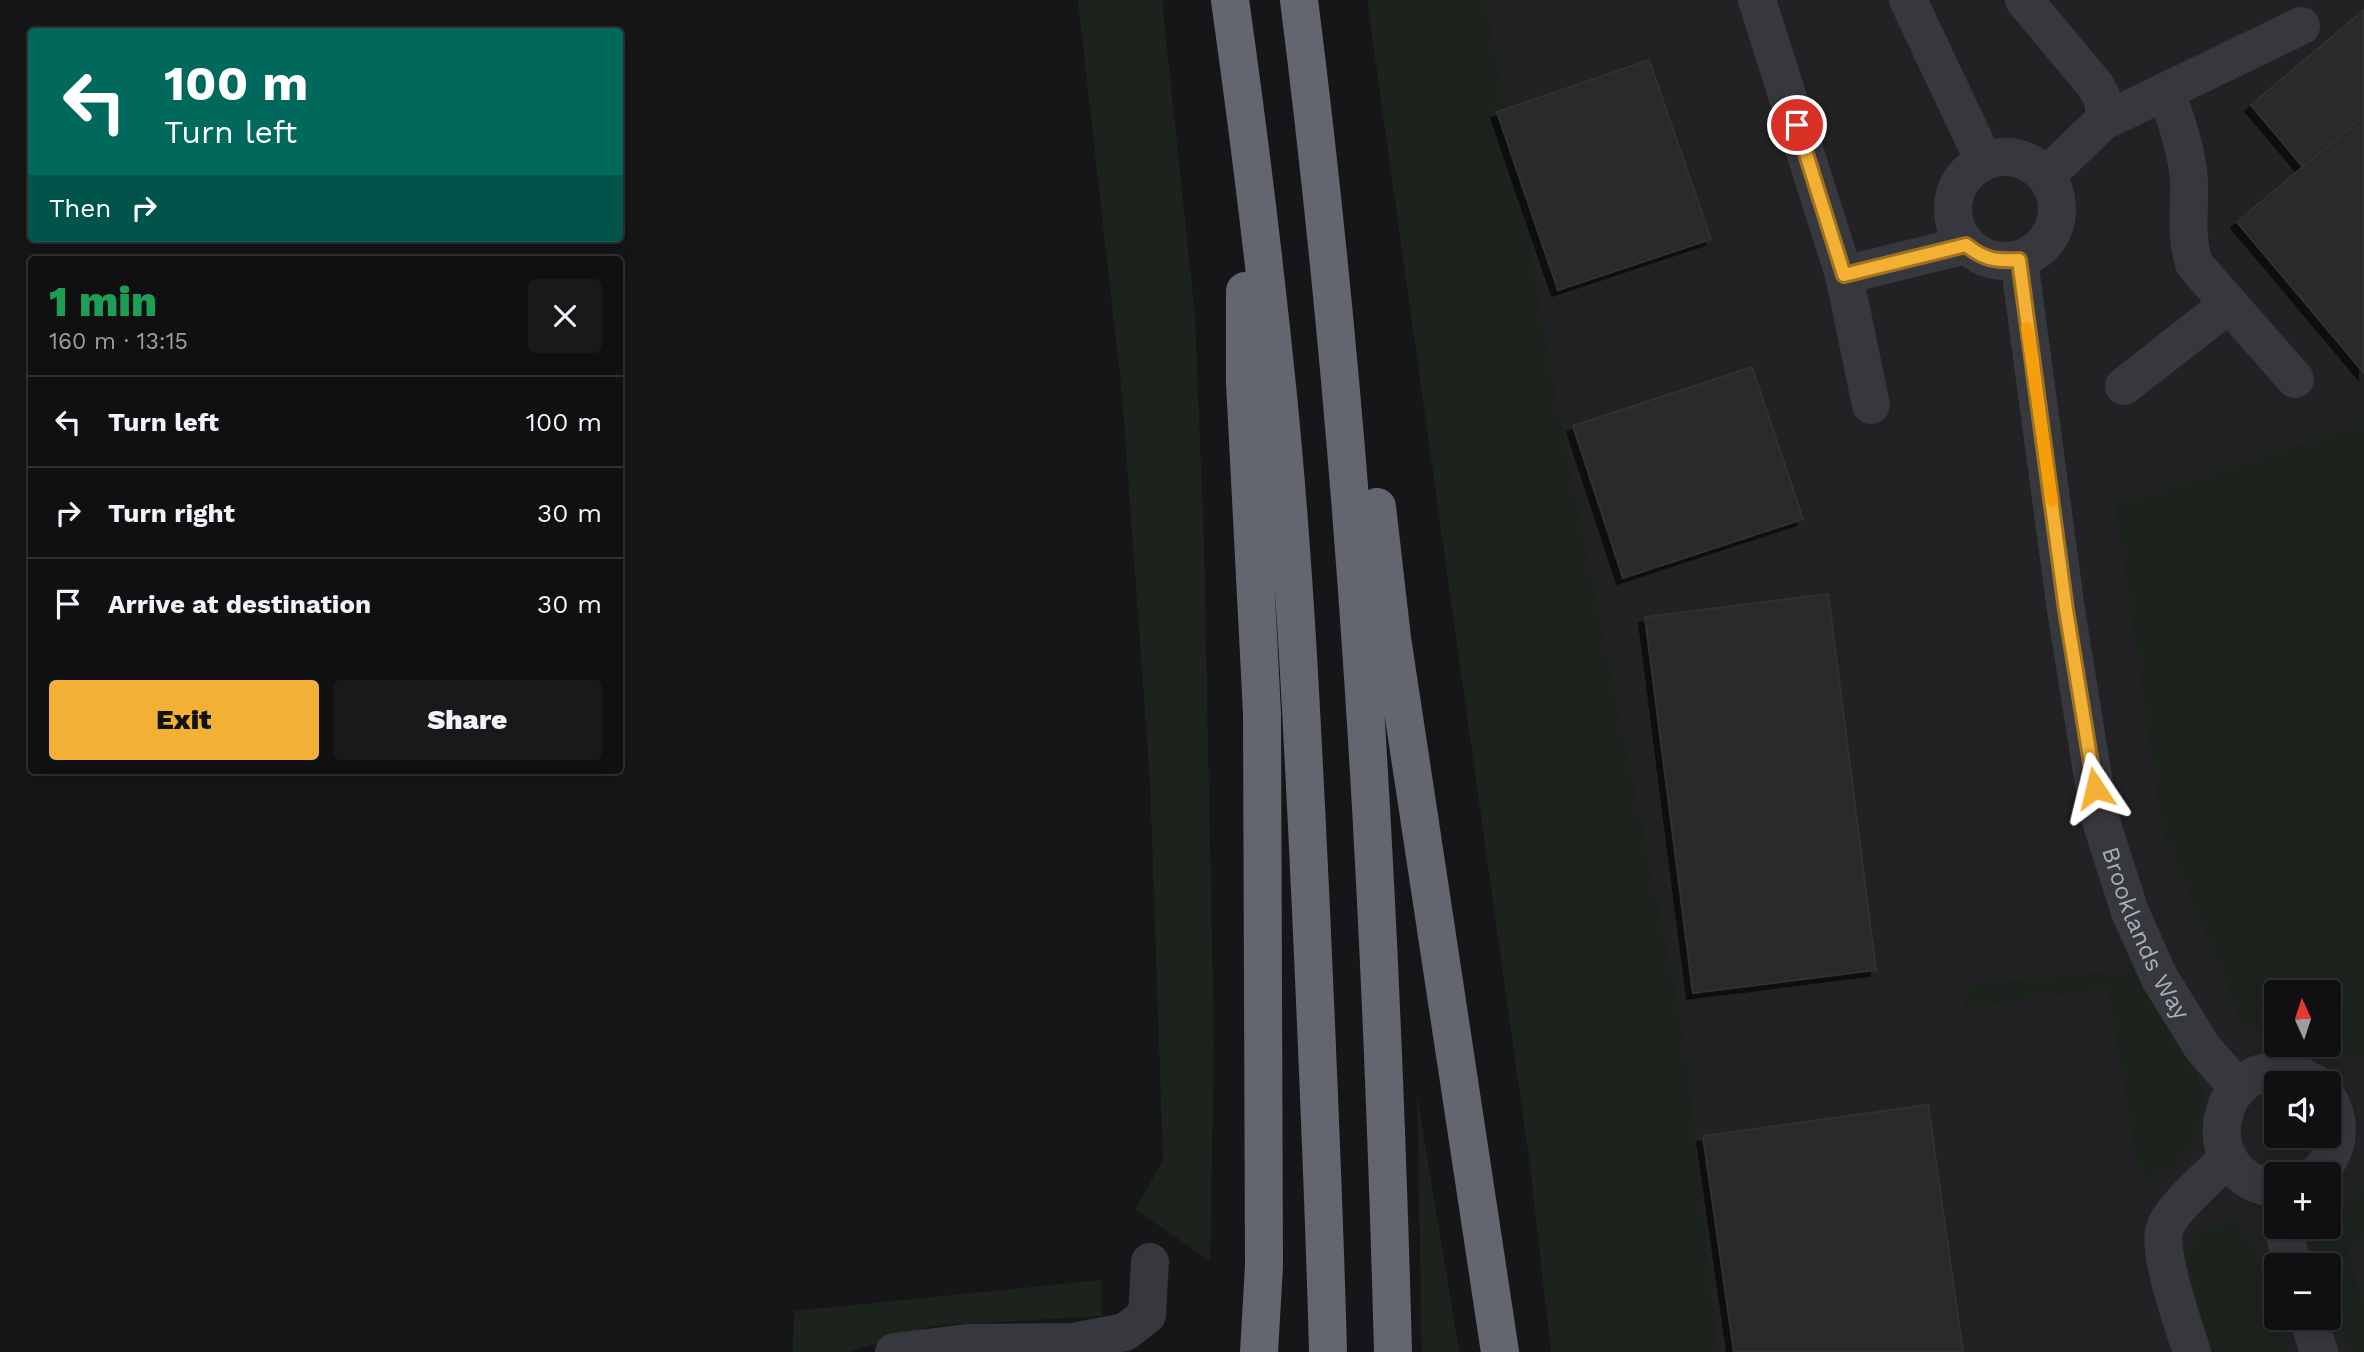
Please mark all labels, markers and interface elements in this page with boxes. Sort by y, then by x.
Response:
text: 100 m [164,54,308,112]
icon: left [49,56,140,147]
pin [1767,95,1827,155]
icon: arrive [1778,106,1816,144]
text: Turn left [164,113,297,151]
icon: right [125,189,163,227]
text: Then [49,193,111,223]
text: 1 min [49,277,157,326]
button: close [528,279,602,353]
text: 160 m · 13:15 [49,328,188,355]
icon: left [49,403,87,441]
text: Turn left [108,407,219,437]
text: 100 m [526,407,602,437]
icon: right [49,494,87,532]
text: Turn right [108,498,235,528]
text: 30 m [537,498,602,528]
icon: arrive [49,585,87,623]
text: Arrive at destination [108,589,371,619]
text: 30 m [537,589,602,619]
button: Exit [49,680,319,760]
button: Share [333,680,602,760]
position arrow [2058,751,2132,825]
street label: Brooklands Way [2096,843,2196,1025]
north arrow [2264,980,2342,1057]
map controls [2264,980,2341,1330]
button: sound [2264,1071,2341,1148]
button: + [2264,1162,2341,1239]
button: − [2264,1253,2341,1330]

